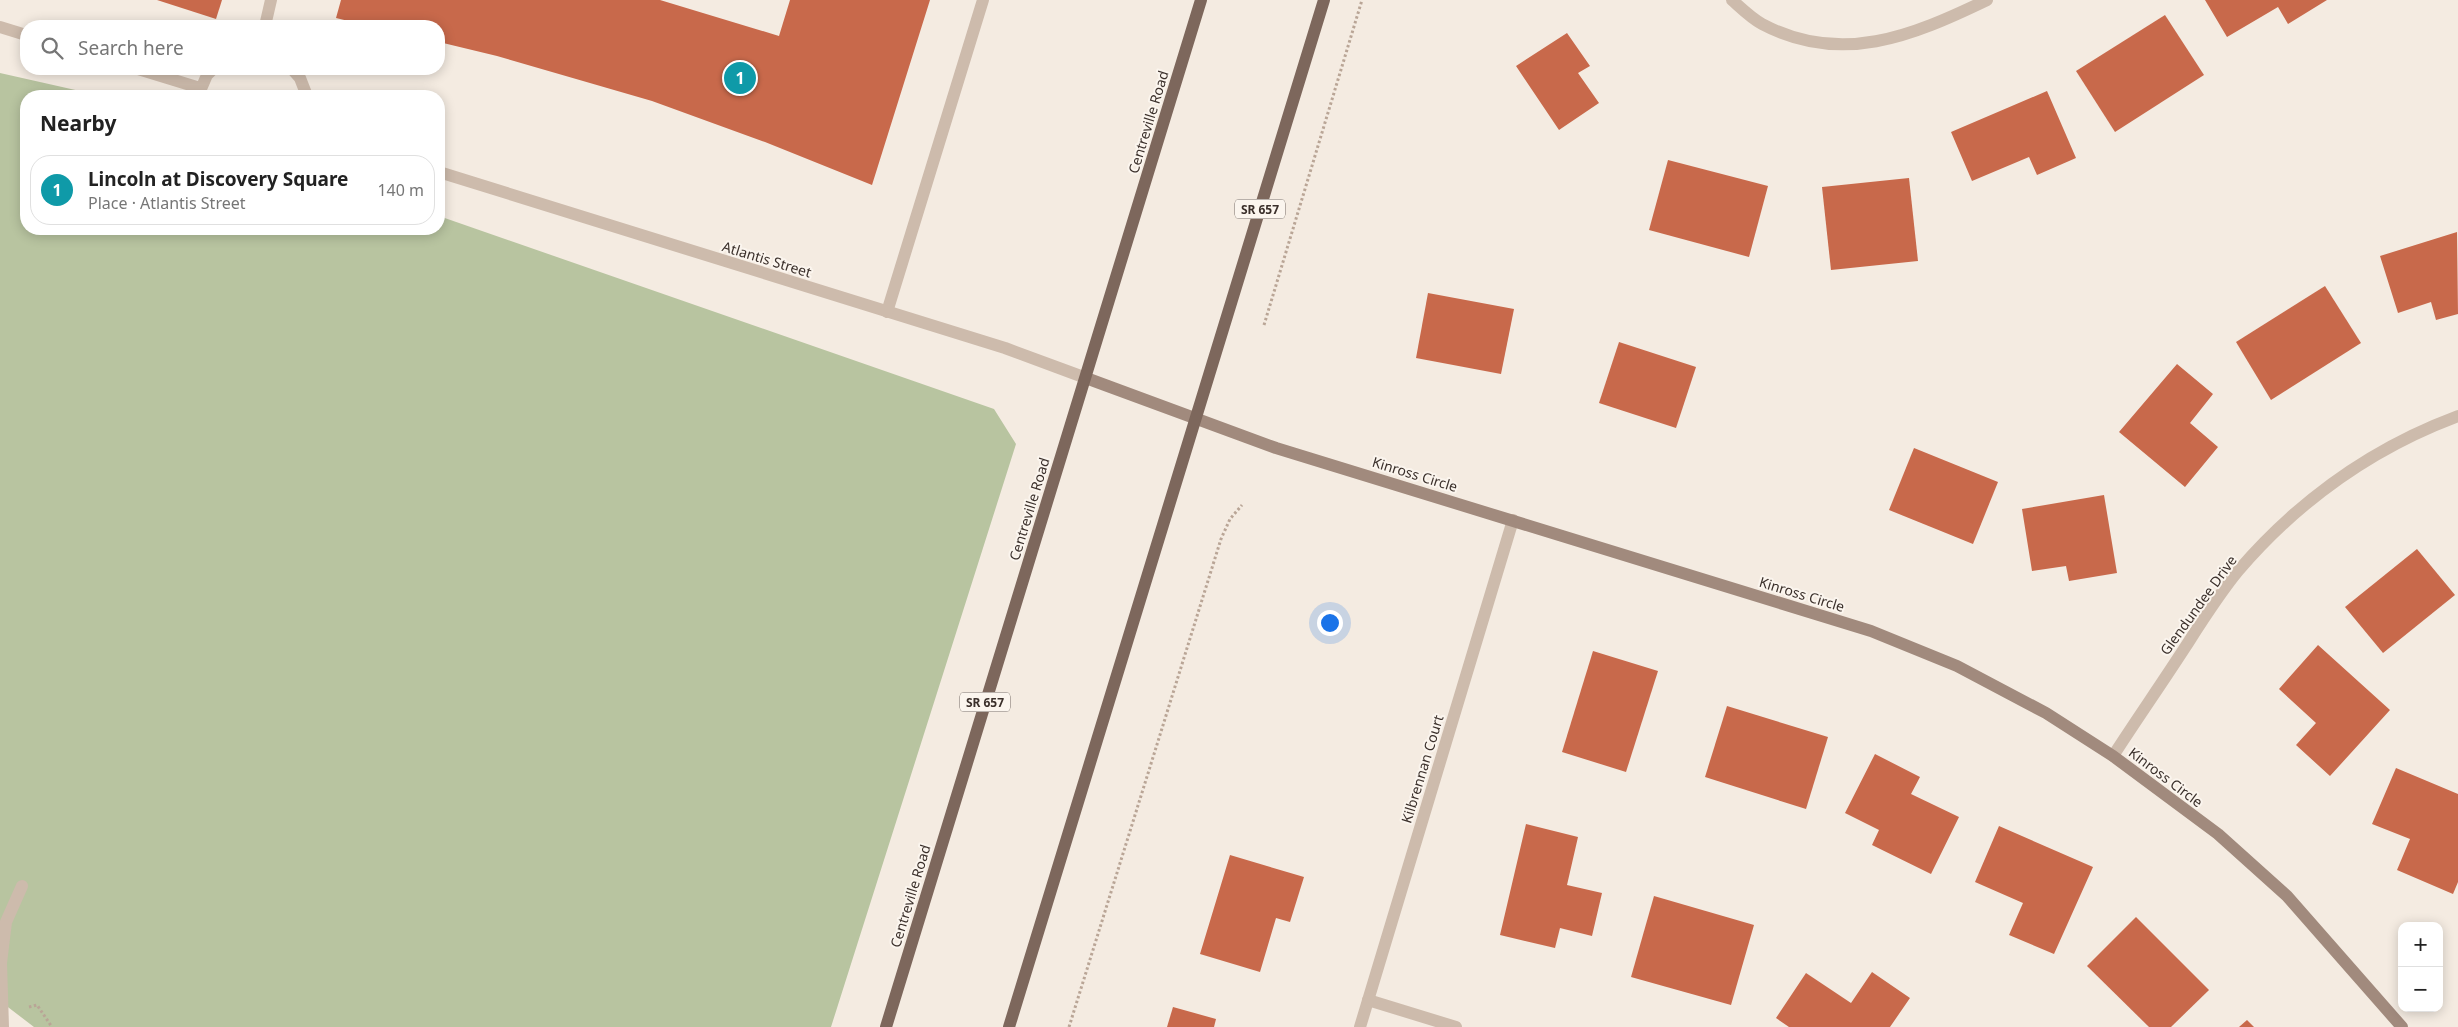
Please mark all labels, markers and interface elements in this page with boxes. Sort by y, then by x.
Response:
search box [20,20,445,75]
icon: search [38,34,66,62]
text: Search here [78,35,184,61]
pin: 1 [724,59,756,97]
street label: Centreville Road [1123,68,1173,176]
text: Nearby [40,109,116,137]
text: Lincoln at Discovery Square [88,166,348,192]
text: 1 [52,179,62,201]
text: 140 m [377,179,424,201]
text: Place · Atlantis Street [88,192,246,214]
road number: SR 657 [1235,200,1285,218]
street label: Atlantis Street [720,236,814,282]
street label: Kinross Circle [1370,452,1460,496]
street label: Centreville Road [1004,455,1054,563]
street label: Glendundee Drive [2155,551,2241,659]
street label: Kinross Circle [1757,572,1847,616]
your location [1317,610,1343,636]
road number: SR 657 [960,692,1010,712]
street label: Kilbrennan Court [1397,713,1447,825]
street label: Kinross Circle [2125,743,2207,811]
street label: Centreville Road [885,842,935,950]
map controls [2398,922,2443,1012]
button: + [2398,922,2443,967]
button: − [2398,967,2443,1012]

